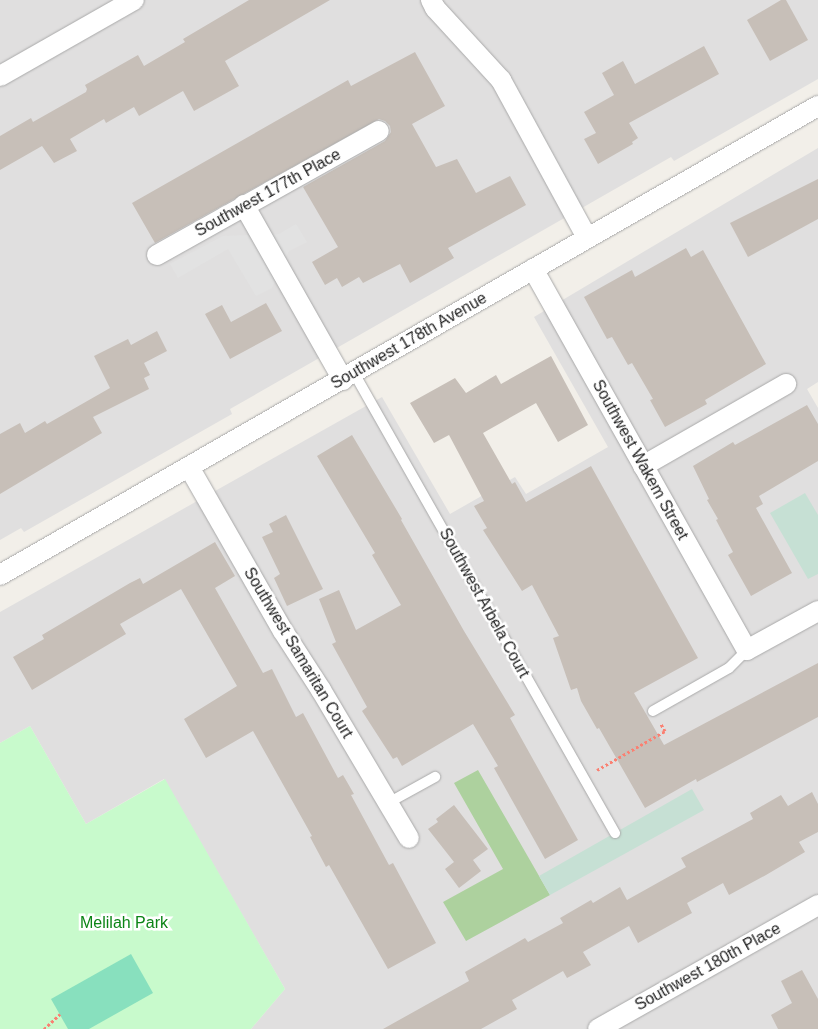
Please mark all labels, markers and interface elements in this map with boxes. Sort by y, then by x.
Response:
street label: Southwest 177th Place [192,145,344,241]
street label: Southwest 178th Avenue [327,288,491,394]
street label: Southwest Wakem Street [588,377,692,543]
street label: Southwest Arbela Court [435,524,533,682]
street label: Southwest Samaritan Court [239,564,357,742]
park label: Melilah Park [80,913,168,933]
street label: Southwest 180th Place [632,919,784,1015]

